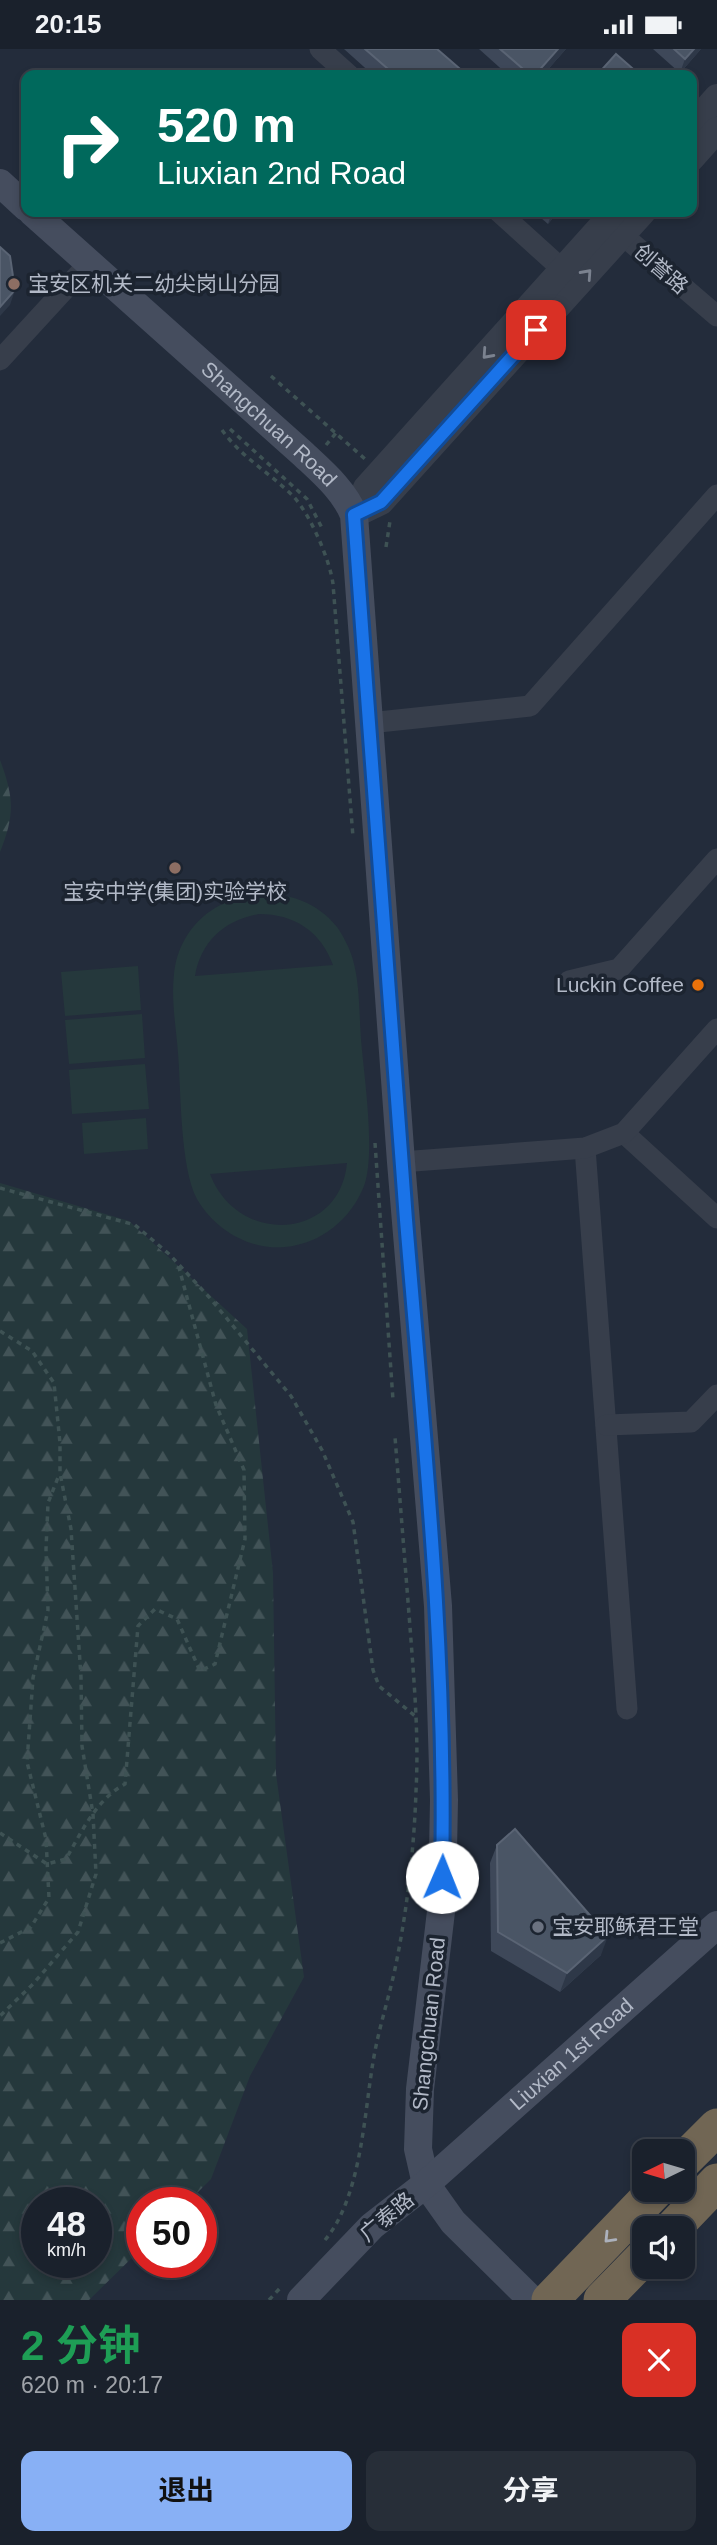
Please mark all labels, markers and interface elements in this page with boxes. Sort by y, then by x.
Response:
text: 20:15 [35,9,102,39]
icon: right [42,98,133,189]
text: 520 m [157,98,296,152]
text: Liuxian 2nd Road [157,155,406,191]
street label: 创誉路 [630,239,693,298]
one-way arrow [579,269,591,282]
place label: 宝安区机关二幼尖岗山分园 [28,272,280,295]
marker: 宝安区机关二幼尖岗山分园 [6,276,22,292]
pin [506,300,566,360]
icon: arrive [517,311,555,349]
one-way arrow [482,346,495,359]
street label: Shangchuan Road [197,357,342,491]
marker: 宝安中学(集团)实验学校 [167,860,183,876]
place label: 宝安中学(集团)实验学校 [63,880,287,903]
place label: Luckin Coffee [556,973,684,996]
marker: Luckin Coffee [690,977,706,993]
position arrow [405,1840,479,1914]
place label: 宝安耶稣君王堂 [552,1915,699,1938]
marker: 宝安耶稣君王堂 [530,1919,546,1935]
street label: Shangchuan Road [408,1936,449,2112]
street label: Liuxian 1st Road [505,1993,637,2115]
north arrow [632,2139,695,2201]
map controls [632,2139,695,2279]
speed limit sign: 50 [126,2187,217,2278]
street label: 广泰路 [355,2188,418,2246]
text: 48 [47,2204,86,2243]
button: sound [632,2216,695,2279]
one-way arrow [605,2230,618,2243]
text: km/h [47,2240,86,2260]
text: 2 分钟 [21,2322,140,2369]
button: close [622,2323,696,2397]
text: 620 m · 20:17 [21,2372,163,2398]
button: 退出 [21,2451,352,2531]
button: 分享 [366,2451,696,2531]

